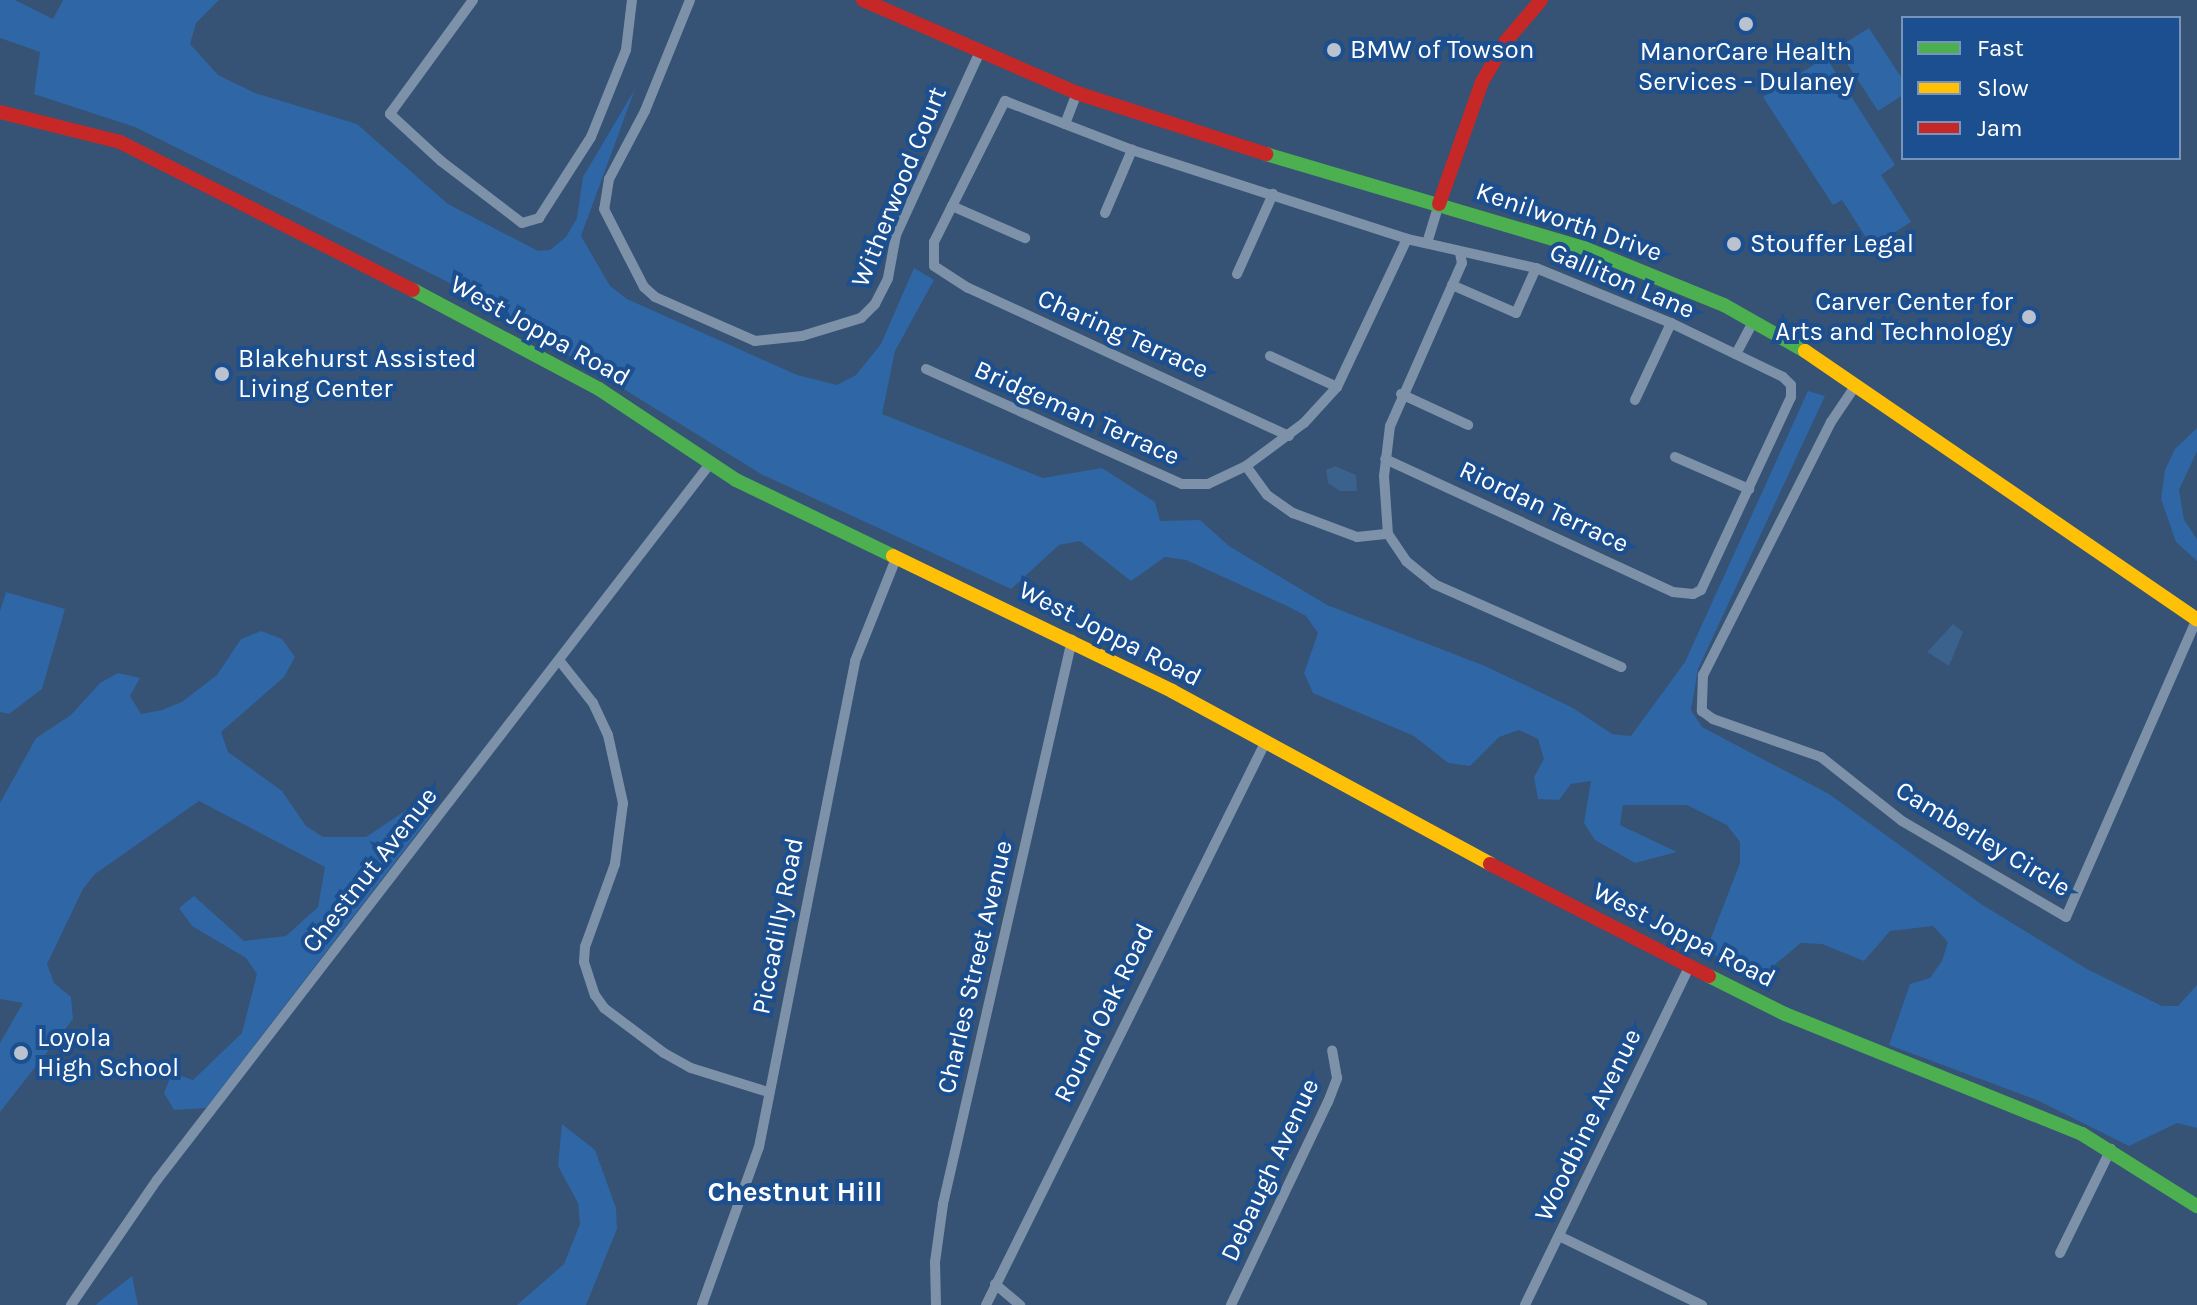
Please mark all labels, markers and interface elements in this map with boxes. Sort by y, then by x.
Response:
marker: ManorCare Health Services - Dulaney [1737,15,1755,33]
legend [1901,16,2181,160]
place label: BMW of Towson [1350,34,1534,66]
text: Fast [1977,34,2024,62]
place label: ManorCare Health Services - Dulaney [1638,36,1854,98]
marker: BMW of Towson [1325,41,1343,59]
text: Slow [1977,74,2029,102]
street label: Witherwood Court [845,82,953,292]
text: Jam [1977,114,2022,142]
street label: Kenilworth Drive [1472,176,1666,268]
place label: Stouffer Legal [1750,228,1914,260]
marker: Stouffer Legal [1725,235,1743,253]
street label: Galliton Lane [1545,236,1699,326]
street label: West Joppa Road [445,269,635,393]
street label: Charing Terrace [1033,282,1213,386]
place label: Carver Center for Arts and Technology [1775,286,2013,348]
marker: Carver Center for Arts and Technology [2020,308,2038,326]
place label: Blakehurst Assisted Living Center [238,343,476,404]
street label: Bridgeman Terrace [969,354,1185,472]
marker: Blakehurst Assisted Living Center [213,365,231,383]
street label: Riordan Terrace [1454,454,1634,560]
street label: West Joppa Road [1013,575,1207,693]
street label: Camberley Circle [1890,774,2076,904]
street label: Chestnut Avenue [296,781,444,959]
street label: Piccadilly Road [746,835,810,1017]
street label: Charles Street Avenue [931,837,1019,1097]
street label: West Joppa Road [1587,876,1781,994]
street label: Round Oak Road [1047,919,1161,1107]
place label: Loyola High School [37,1022,179,1084]
street label: Woodbine Avenue [1528,1024,1648,1226]
marker: Loyola High School [12,1044,30,1062]
street label: Debaugh Avenue [1214,1074,1326,1266]
district label: Chestnut Hill [708,1175,882,1209]

